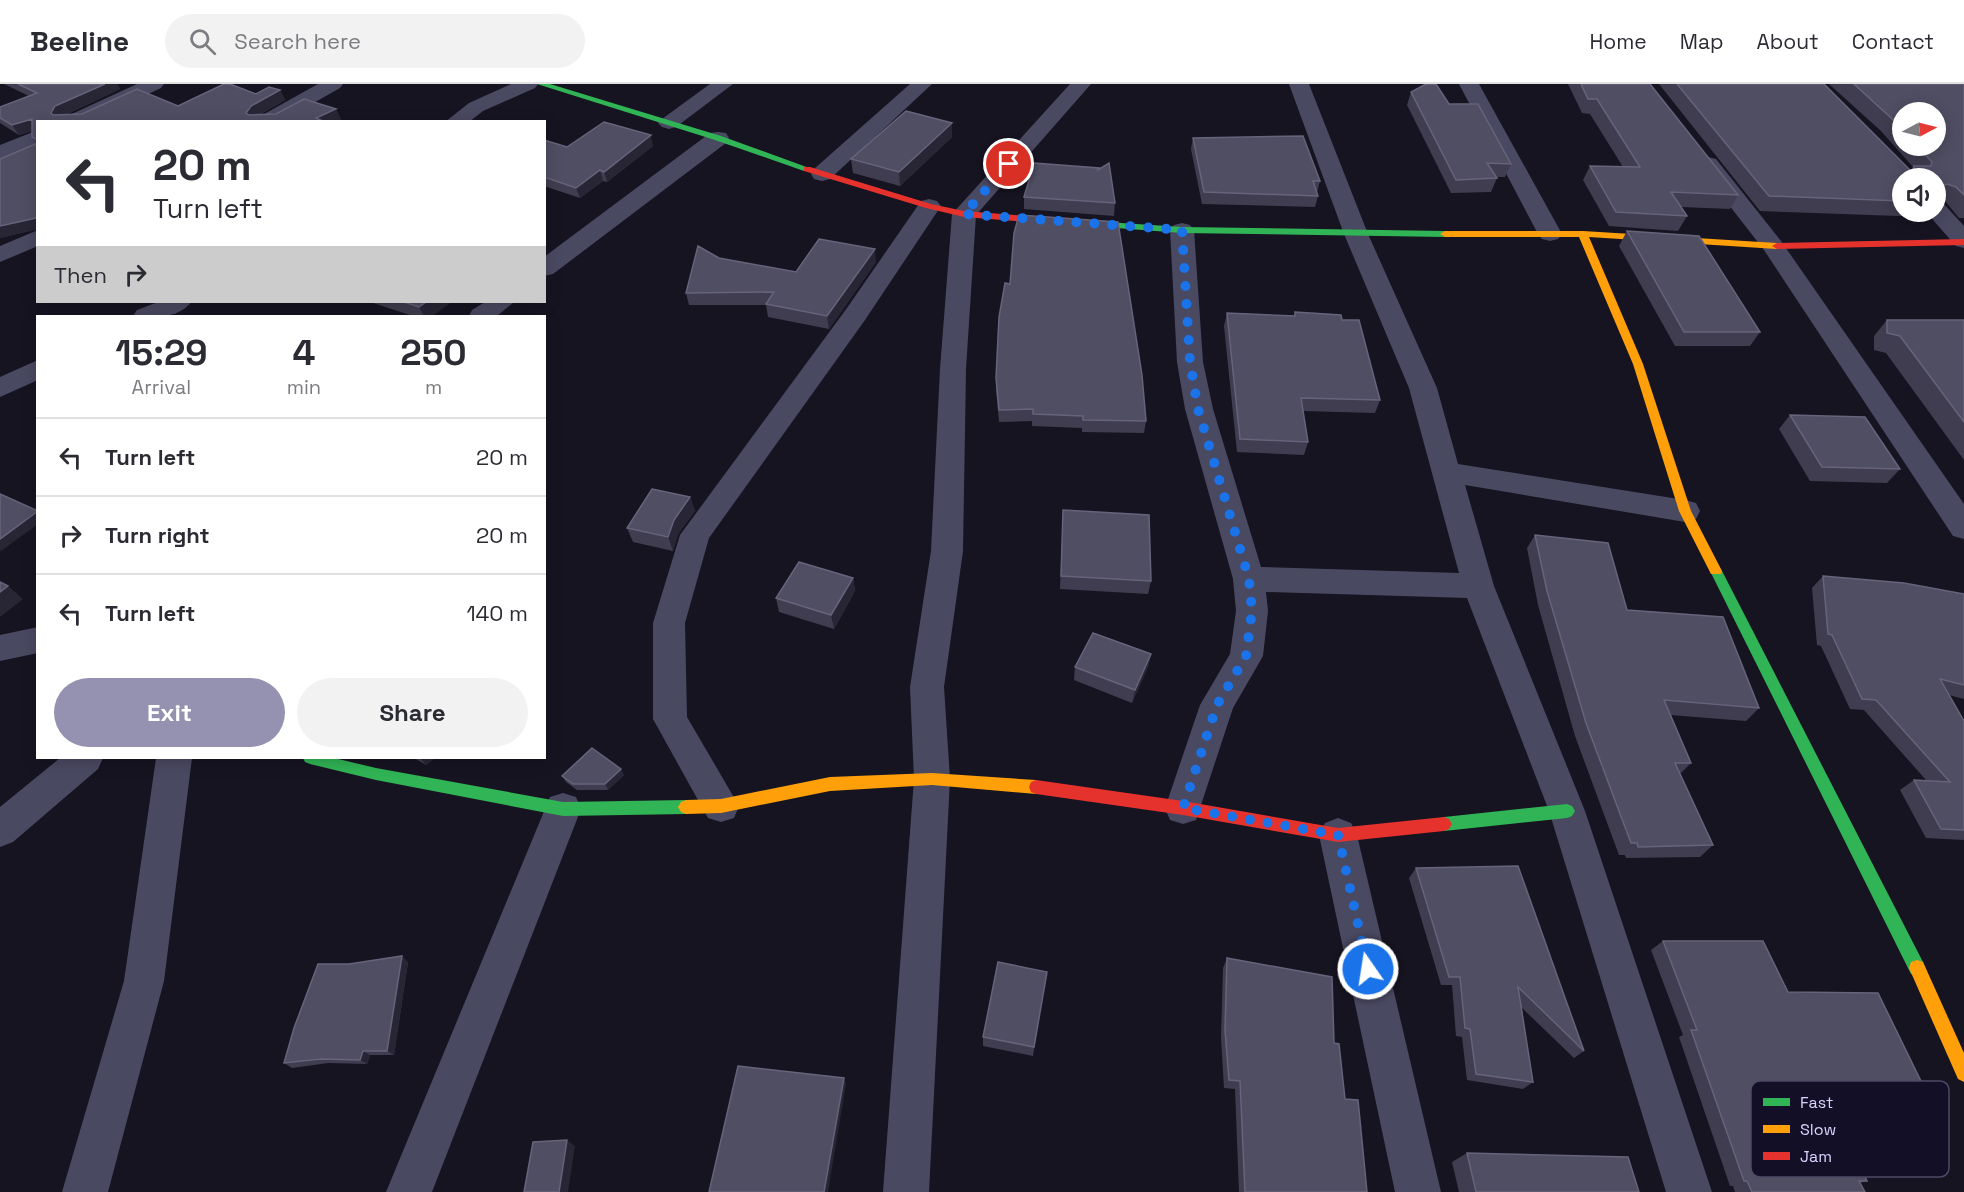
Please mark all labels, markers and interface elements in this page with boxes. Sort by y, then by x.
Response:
search box [165,14,585,68]
text: Beeline [30,23,129,59]
icon: search [186,25,219,58]
text: Search here [234,27,361,55]
text: Home [1589,28,1647,55]
text: Map [1680,28,1724,55]
text: About [1757,28,1819,55]
text: Contact [1852,28,1934,55]
north arrow [1892,102,1946,156]
map controls [1892,102,1946,222]
pin [983,138,1034,189]
text: 20 m [153,139,252,192]
icon: left [54,144,132,222]
icon: arrive [992,147,1025,180]
button: sound [1892,168,1946,222]
text: Turn left [153,191,263,226]
icon: right [119,258,152,291]
text: Then [54,261,107,289]
text: 15:29 [115,330,207,376]
text: 4 [292,330,315,376]
text: 250 [400,330,467,376]
text: Arrival [132,374,191,400]
text: min [287,374,321,400]
text: m [425,374,442,400]
icon: left [54,441,87,474]
text: Turn left [105,443,195,471]
text: 20 m [476,443,528,471]
icon: right [54,519,87,552]
text: Turn right [105,521,210,549]
text: 20 m [476,521,528,549]
icon: left [54,597,87,630]
text: Turn left [105,599,195,627]
text: 140 m [466,599,528,627]
button: Exit [54,678,285,747]
button: Share [297,678,528,747]
position arrow [1336,937,1400,1001]
legend [1751,1081,1949,1177]
text: Fast [1800,1092,1833,1113]
text: Slow [1800,1119,1836,1140]
text: Jam [1800,1146,1832,1167]

